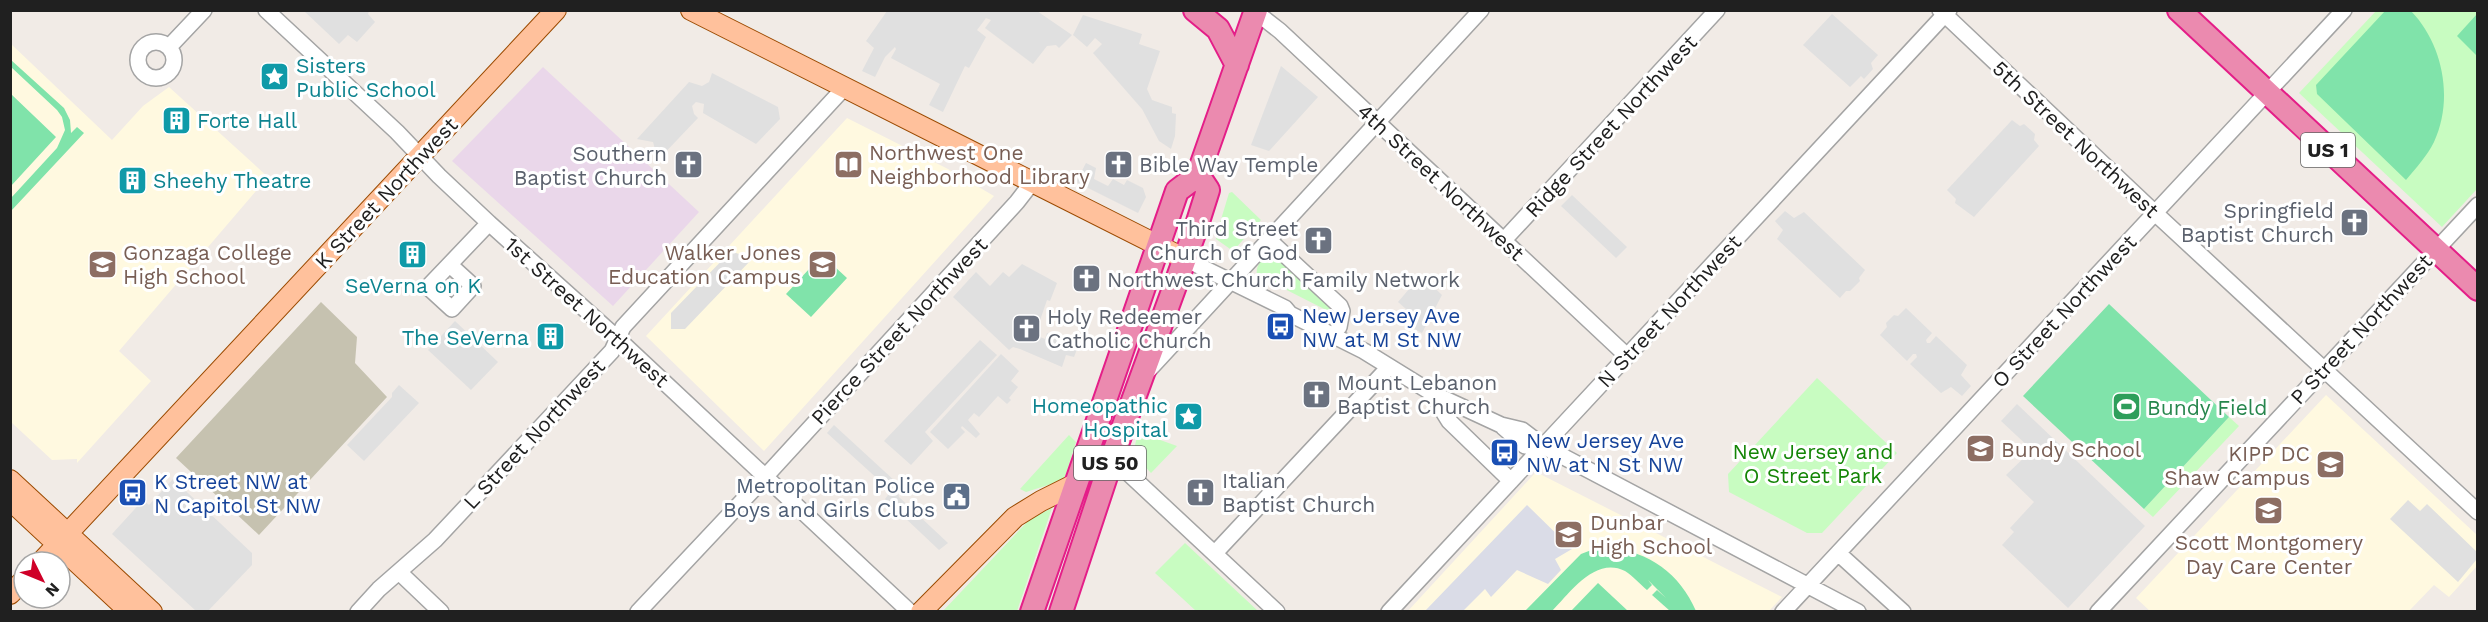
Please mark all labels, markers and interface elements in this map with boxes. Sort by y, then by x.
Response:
street label: Ridge Street Northwest [1520,30,1702,222]
place label: Sisters Public School [296,53,436,102]
street label: 5th Street Northwest [1988,55,2164,223]
place icon: Sisters Public School [259,61,291,93]
street label: 4th Street Northwest [1352,98,1530,266]
building icon: Forte Hall [160,104,192,136]
place label: Forte Hall [197,108,298,133]
street label: K Street Northwest [309,112,463,274]
road number: US 1 [2301,133,2355,167]
place label: Northwest One Neighborhood Library [869,140,1090,189]
place label: Southern Baptist Church [514,141,667,190]
library icon: Northwest One Neighborhood Library [832,148,864,180]
church icon: Bible Way Temple [1102,148,1134,180]
church icon: Southern Baptist Church [672,149,704,181]
place label: Bible Way Temple [1139,152,1318,177]
building icon: Sheehy Theatre [116,164,148,196]
place label: Sheehy Theatre [153,168,311,193]
place label: Springfield Baptist Church [2181,198,2334,247]
church icon: Springfield Baptist Church [2339,206,2371,238]
place label: Third Street Church of God [1150,216,1298,265]
church icon: Third Street Church of God [1303,224,1335,256]
street label: N Street Northwest [1592,229,1746,393]
street label: O Street Northwest [1987,229,2141,393]
street label: 1st Street Northwest [500,232,674,392]
street label: Pierce Street Northwest [806,232,992,430]
building icon: SeVerna on K [397,238,429,270]
place label: Gonzaga College High School [123,240,292,289]
place label: Walker Jones Education Campus [608,240,801,289]
school or university icon: Gonzaga College High School [86,248,118,280]
school or university icon: Walker Jones Education Campus [806,248,838,280]
street label: P Street Northwest [2285,248,2437,409]
church icon: Northwest Church Family Network [1070,263,1102,295]
place label: Northwest Church Family Network [1107,267,1460,292]
place label: SeVerna on K [345,273,481,298]
place label: New Jersey Ave NW at M St NW [1302,303,1462,352]
place label: Holy Redeemer Catholic Church [1047,304,1212,353]
bus stop icon: New Jersey Ave NW at M St NW [1265,311,1297,343]
church icon: Holy Redeemer Catholic Church [1010,312,1042,344]
building icon: The SeVerna [534,321,566,353]
place label: The SeVerna [402,325,529,350]
street label: L Street Northwest [458,354,610,514]
place label: Mount Lebanon Baptist Church [1337,370,1497,419]
church icon: Mount Lebanon Baptist Church [1300,378,1332,410]
sports icon: Bundy Field [2110,391,2142,423]
place label: Homeopathic Hospital [1032,393,1169,442]
place label: Bundy Field [2147,395,2267,420]
place icon: Homeopathic Hospital [1173,401,1205,433]
place label: New Jersey Ave NW at N St NW [1526,428,1684,477]
school or university icon: Bundy School [1964,433,1996,465]
bus stop icon: New Jersey Ave NW at N St NW [1489,436,1521,468]
place label: Bundy School [2001,437,2142,462]
park label: New Jersey and O Street Park [1732,439,1894,488]
place label: KIPP DC Shaw Campus [2164,441,2310,490]
road number: US 50 [1074,446,1146,480]
school or university icon: KIPP DC Shaw Campus [2315,449,2347,481]
place label: Italian Baptist Church [1222,468,1375,517]
place label: K Street NW at N Capitol St NW [154,469,321,518]
place label: Metropolitan Police Boys and Girls Clubs [723,473,935,522]
church icon: Italian Baptist Church [1185,476,1217,508]
bus stop icon: K Street NW at N Capitol St NW [117,477,149,509]
public building icon: Metropolitan Police Boys and Girls Clubs [940,481,972,513]
school or university icon: Scott Montgomery Day Care Center [2253,495,2285,527]
place label: Dunbar High School [1590,510,1713,559]
school or university icon: Dunbar High School [1553,518,1585,550]
place label: Scott Montgomery Day Care Center [2175,530,2363,579]
north arrow [12,550,72,610]
text: N [42,579,64,601]

